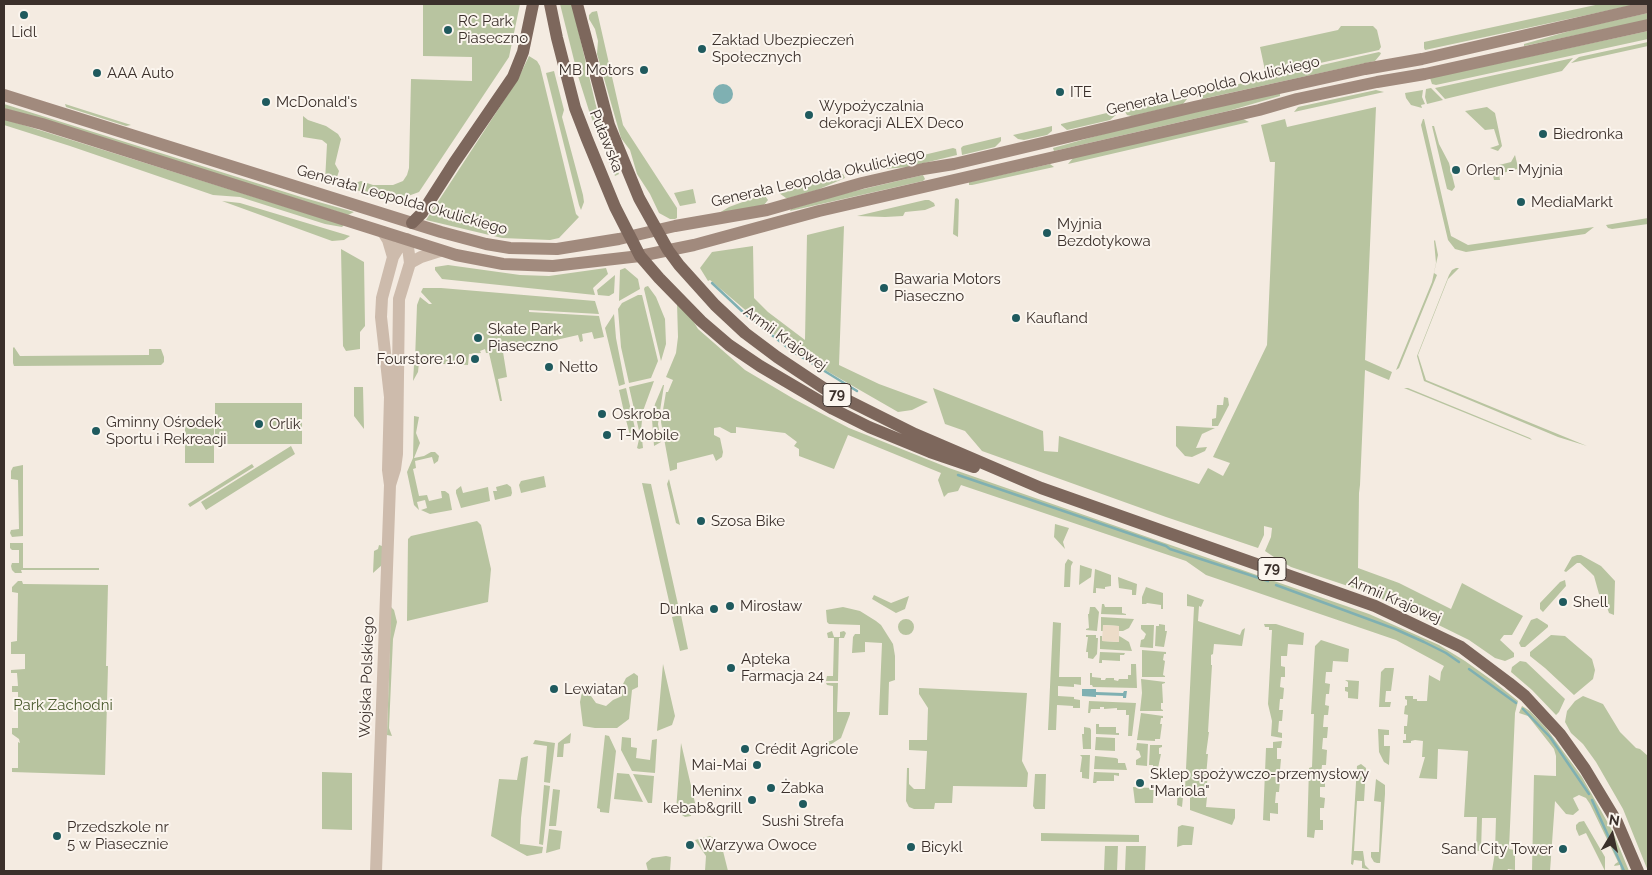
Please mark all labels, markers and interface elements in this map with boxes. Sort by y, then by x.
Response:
marker: Lidl [18,9,30,21]
place label: RC Park Piaseczno [458,12,528,47]
place label: Lidl [11,23,37,41]
marker: RC Park Piaseczno [442,24,454,36]
place label: Zakład Ubezpieczeń Społecznych [712,31,854,66]
marker: Zakład Ubezpieczeń Społecznych [696,43,708,55]
street label: Generała Leopolda Okulickiego [1104,53,1322,119]
place label: MB Motors [559,61,634,79]
place label: AAA Auto [107,64,174,82]
marker: MB Motors [638,64,650,76]
marker: AAA Auto [91,67,103,79]
place label: ITE [1070,83,1092,101]
marker: ITE [1054,86,1066,98]
place label: McDonald's [276,93,357,111]
marker: McDonald's [260,96,272,108]
place label: Wypożyczalnia dekoracji ALEX Deco [819,97,964,132]
street label: Puławska [585,107,627,175]
marker: Wypożyczalnia dekoracji ALEX Deco [803,109,815,121]
place label: Biedronka [1553,125,1623,143]
marker: Biedronka [1537,128,1549,140]
street label: Generała Leopolda Okulickiego [709,145,927,211]
street label: Generała Leopolda Okulickiego [294,161,510,239]
place label: Orlen - Myjnia [1466,161,1563,179]
marker: Orlen - Myjnia [1450,164,1462,176]
place label: MediaMarkt [1531,193,1613,211]
marker: MediaMarkt [1515,196,1527,208]
place label: Myjnia Bezdotykowa [1057,215,1151,250]
marker: Myjnia Bezdotykowa [1041,227,1053,239]
place label: Bawaria Motors Piaseczno [894,270,1001,305]
marker: Bawaria Motors Piaseczno [878,282,890,294]
street label: Armii Krajowej [740,303,830,375]
place label: Kaufland [1026,309,1088,327]
marker: Kaufland [1010,312,1022,324]
place label: Skate Park Piaseczno [488,320,561,355]
marker: Skate Park Piaseczno [472,332,484,344]
place label: Fourstore 1.0 [376,350,465,368]
marker: Fourstore 1.0 [469,353,481,365]
place label: Netto [559,358,598,376]
marker: Netto [543,361,555,373]
road number: 79 [823,384,851,406]
place label: Oskroba [612,405,670,423]
marker: Oskroba [596,408,608,420]
place label: Gminny Ośrodek Sportu i Rekreacji [106,413,227,448]
place label: Orlik [269,415,301,433]
marker: Orlik [253,418,265,430]
marker: Gminny Ośrodek Sportu i Rekreacji [90,425,102,437]
place label: T-Mobile [617,426,679,444]
marker: T-Mobile [601,429,613,441]
place label: Szosa Bike [711,512,785,530]
marker: Szosa Bike [695,515,707,527]
road number: 79 [1258,558,1286,580]
street label: Armii Krajowej [1346,572,1444,628]
place label: Shell [1573,593,1608,611]
marker: Shell [1557,596,1569,608]
place label: Mirosław [740,597,802,615]
place label: Dunka [660,600,704,618]
marker: Mirosław [724,600,736,612]
marker: Dunka [708,603,720,615]
street label: Wojska Polskiego [356,616,378,738]
place label: Apteka Farmacja 24 [741,650,824,685]
marker: Apteka Farmacja 24 [725,662,737,674]
place label: Lewiatan [564,680,627,698]
marker: Lewiatan [548,683,560,695]
park label: Park Zachodni [13,696,113,714]
place label: Crédit Agricole [755,740,858,758]
marker: Crédit Agricole [739,743,751,755]
place label: Mai-Mai [692,756,747,774]
marker: Mai-Mai [751,759,763,771]
place label: Sklep spożywczo-przemysłowy "Mariola" [1150,765,1369,800]
marker: Sklep spożywczo-przemysłowy "Mariola" [1134,777,1146,789]
place label: Żabka [781,779,824,797]
place label: Meninx kebab&grill [663,782,742,817]
marker: Żabka [765,782,777,794]
marker: Meninx kebab&grill [746,794,758,806]
marker: Sushi Strefa [797,798,809,810]
north arrow [1587,810,1637,860]
text: N [1608,811,1621,829]
place label: Sushi Strefa [762,812,844,830]
place label: Przedszkole nr 5 w Piasecznie [67,818,169,853]
marker: Przedszkole nr 5 w Piasecznie [51,830,63,842]
place label: Warzywa Owoce [700,836,817,854]
place label: Bicykl [921,838,963,856]
marker: Warzywa Owoce [684,839,696,851]
place label: Sand City Tower [1441,840,1553,858]
marker: Bicykl [905,841,917,853]
marker: Sand City Tower [1557,843,1569,855]

